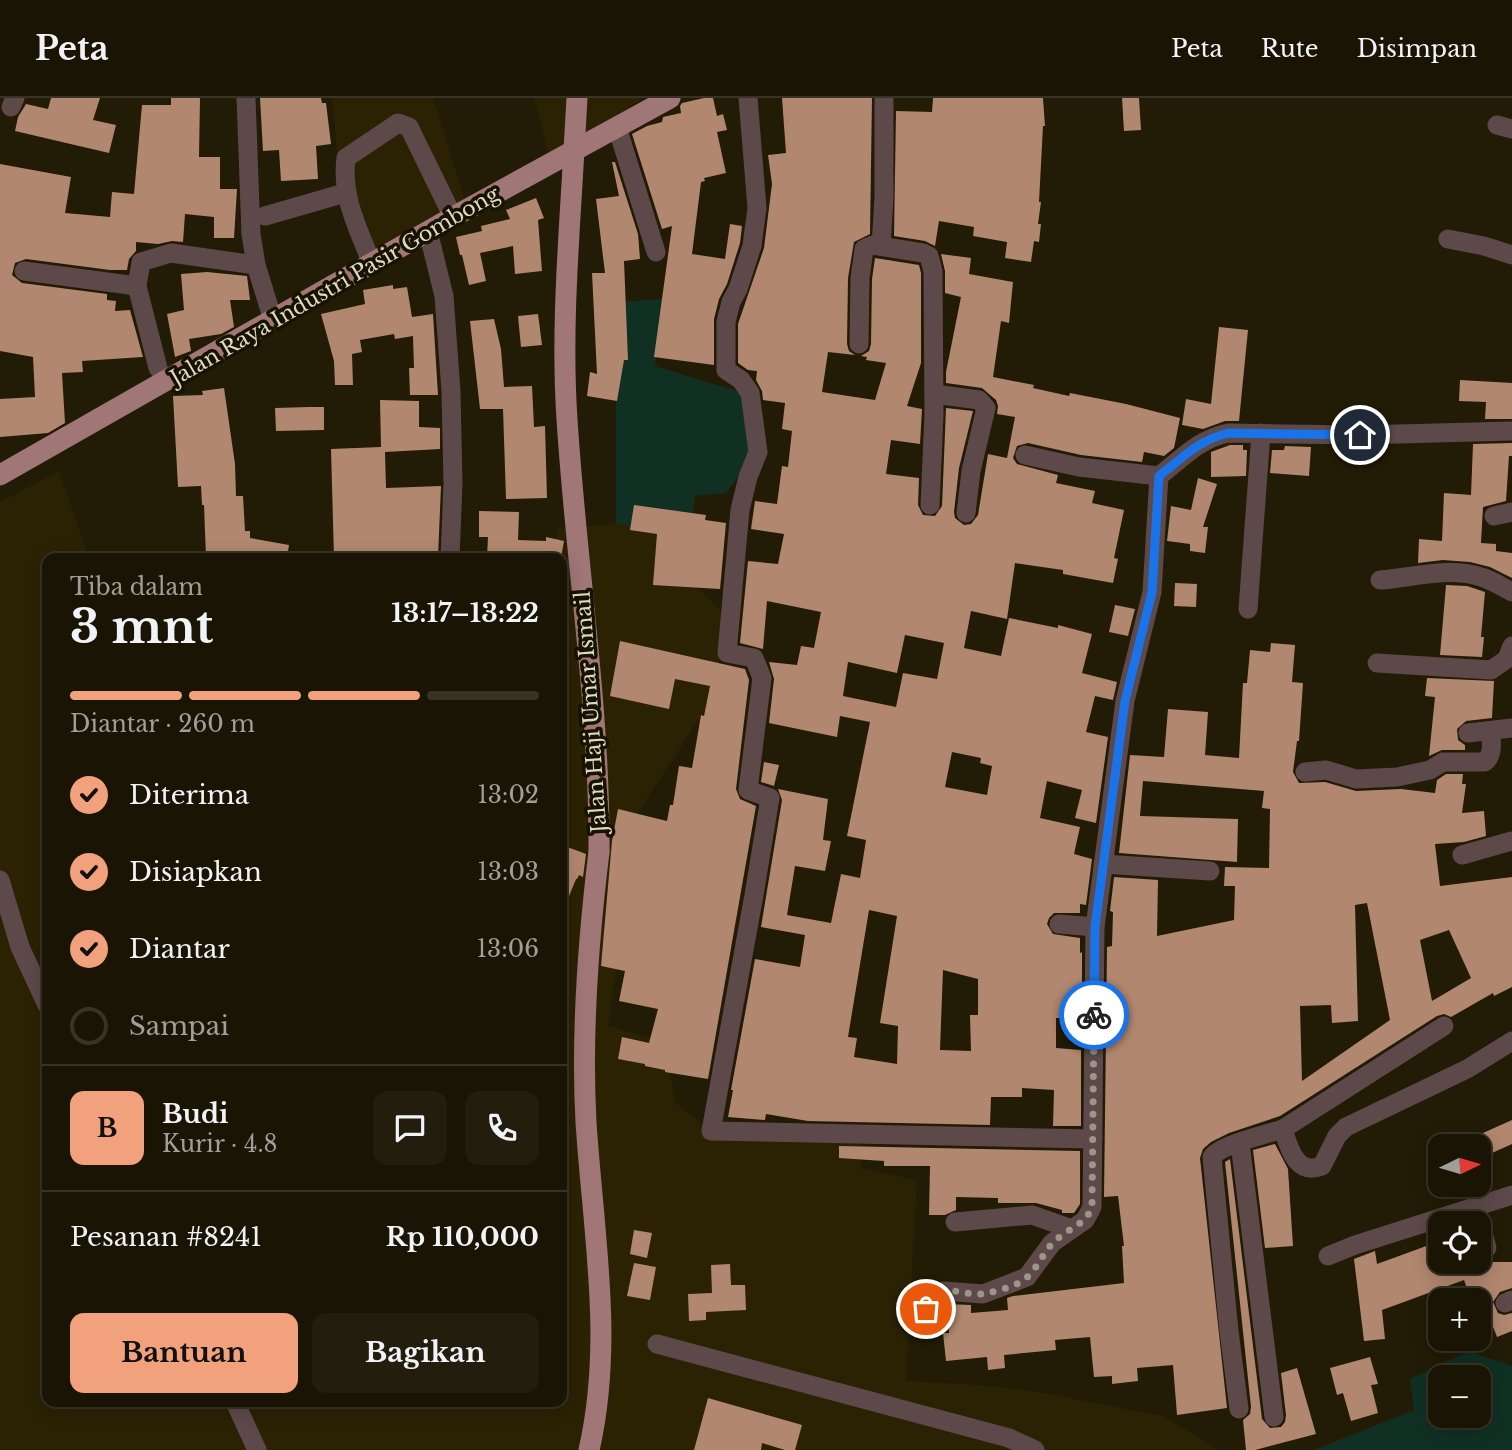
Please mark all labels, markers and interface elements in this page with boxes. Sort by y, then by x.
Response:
text: Peta [35,28,109,69]
text: Peta [1171,34,1223,63]
text: Rute [1261,34,1319,63]
text: Disimpan [1357,34,1477,63]
street label: Jalan Raya Industri Pasir Gombong [163,181,505,393]
pin [1330,405,1390,465]
icon: home [1341,416,1379,454]
text: Tiba dalam [70,573,203,601]
street label: Jalan Haji Umar Ismail [570,590,613,837]
text: 13:17–13:22 [391,597,539,629]
text: 3 mnt [70,598,213,655]
text: Diantar · 260 m [70,710,255,738]
icon: check [70,776,108,814]
text: Diterima [129,779,249,811]
text: 13:02 [477,781,539,809]
icon: check [70,853,108,891]
text: Disiapkan [129,856,262,888]
text: 13:03 [477,858,539,886]
icon: check [70,930,108,968]
text: Diantar [129,933,230,965]
text: 13:06 [477,935,539,963]
courier [1059,980,1129,1050]
icon: bike [1075,996,1113,1034]
text: Sampai [129,1010,229,1042]
button: chat [373,1091,447,1165]
button: phone [465,1091,539,1165]
text: Budi [162,1098,228,1130]
text: B [97,1112,117,1144]
text: Kurir · 4.8 [162,1130,278,1158]
north arrow [1428,1134,1491,1197]
map controls [1428,1134,1491,1428]
button: locate [1428,1211,1491,1274]
text: Pesanan #8241 [70,1221,262,1253]
text: Rp 110,000 [386,1221,539,1253]
pin [896,1279,956,1339]
button: + [1428,1288,1491,1351]
icon: bag [907,1290,945,1328]
button: Bantuan [70,1313,298,1393]
button: Bagikan [312,1313,539,1393]
button: − [1428,1365,1491,1428]

